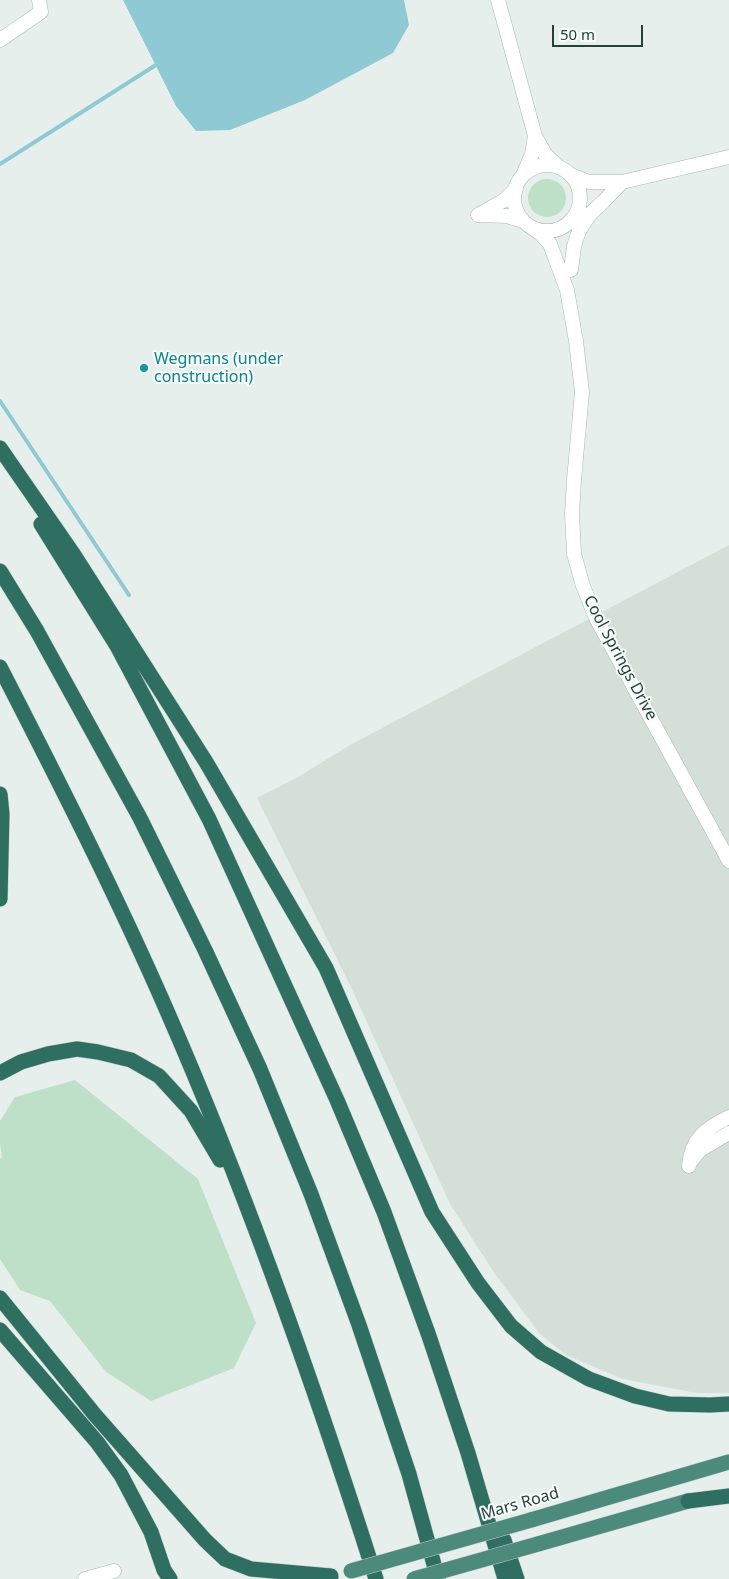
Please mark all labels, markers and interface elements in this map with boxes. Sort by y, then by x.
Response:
scale bar [554,15,645,47]
text: 50 m [560,24,595,44]
place label: Wegmans (under construction) [154,349,283,387]
marker: Wegmans (under construction) [138,362,150,374]
street label: Cool Springs Drive [579,592,661,724]
street label: Mars Road [479,1484,561,1524]

